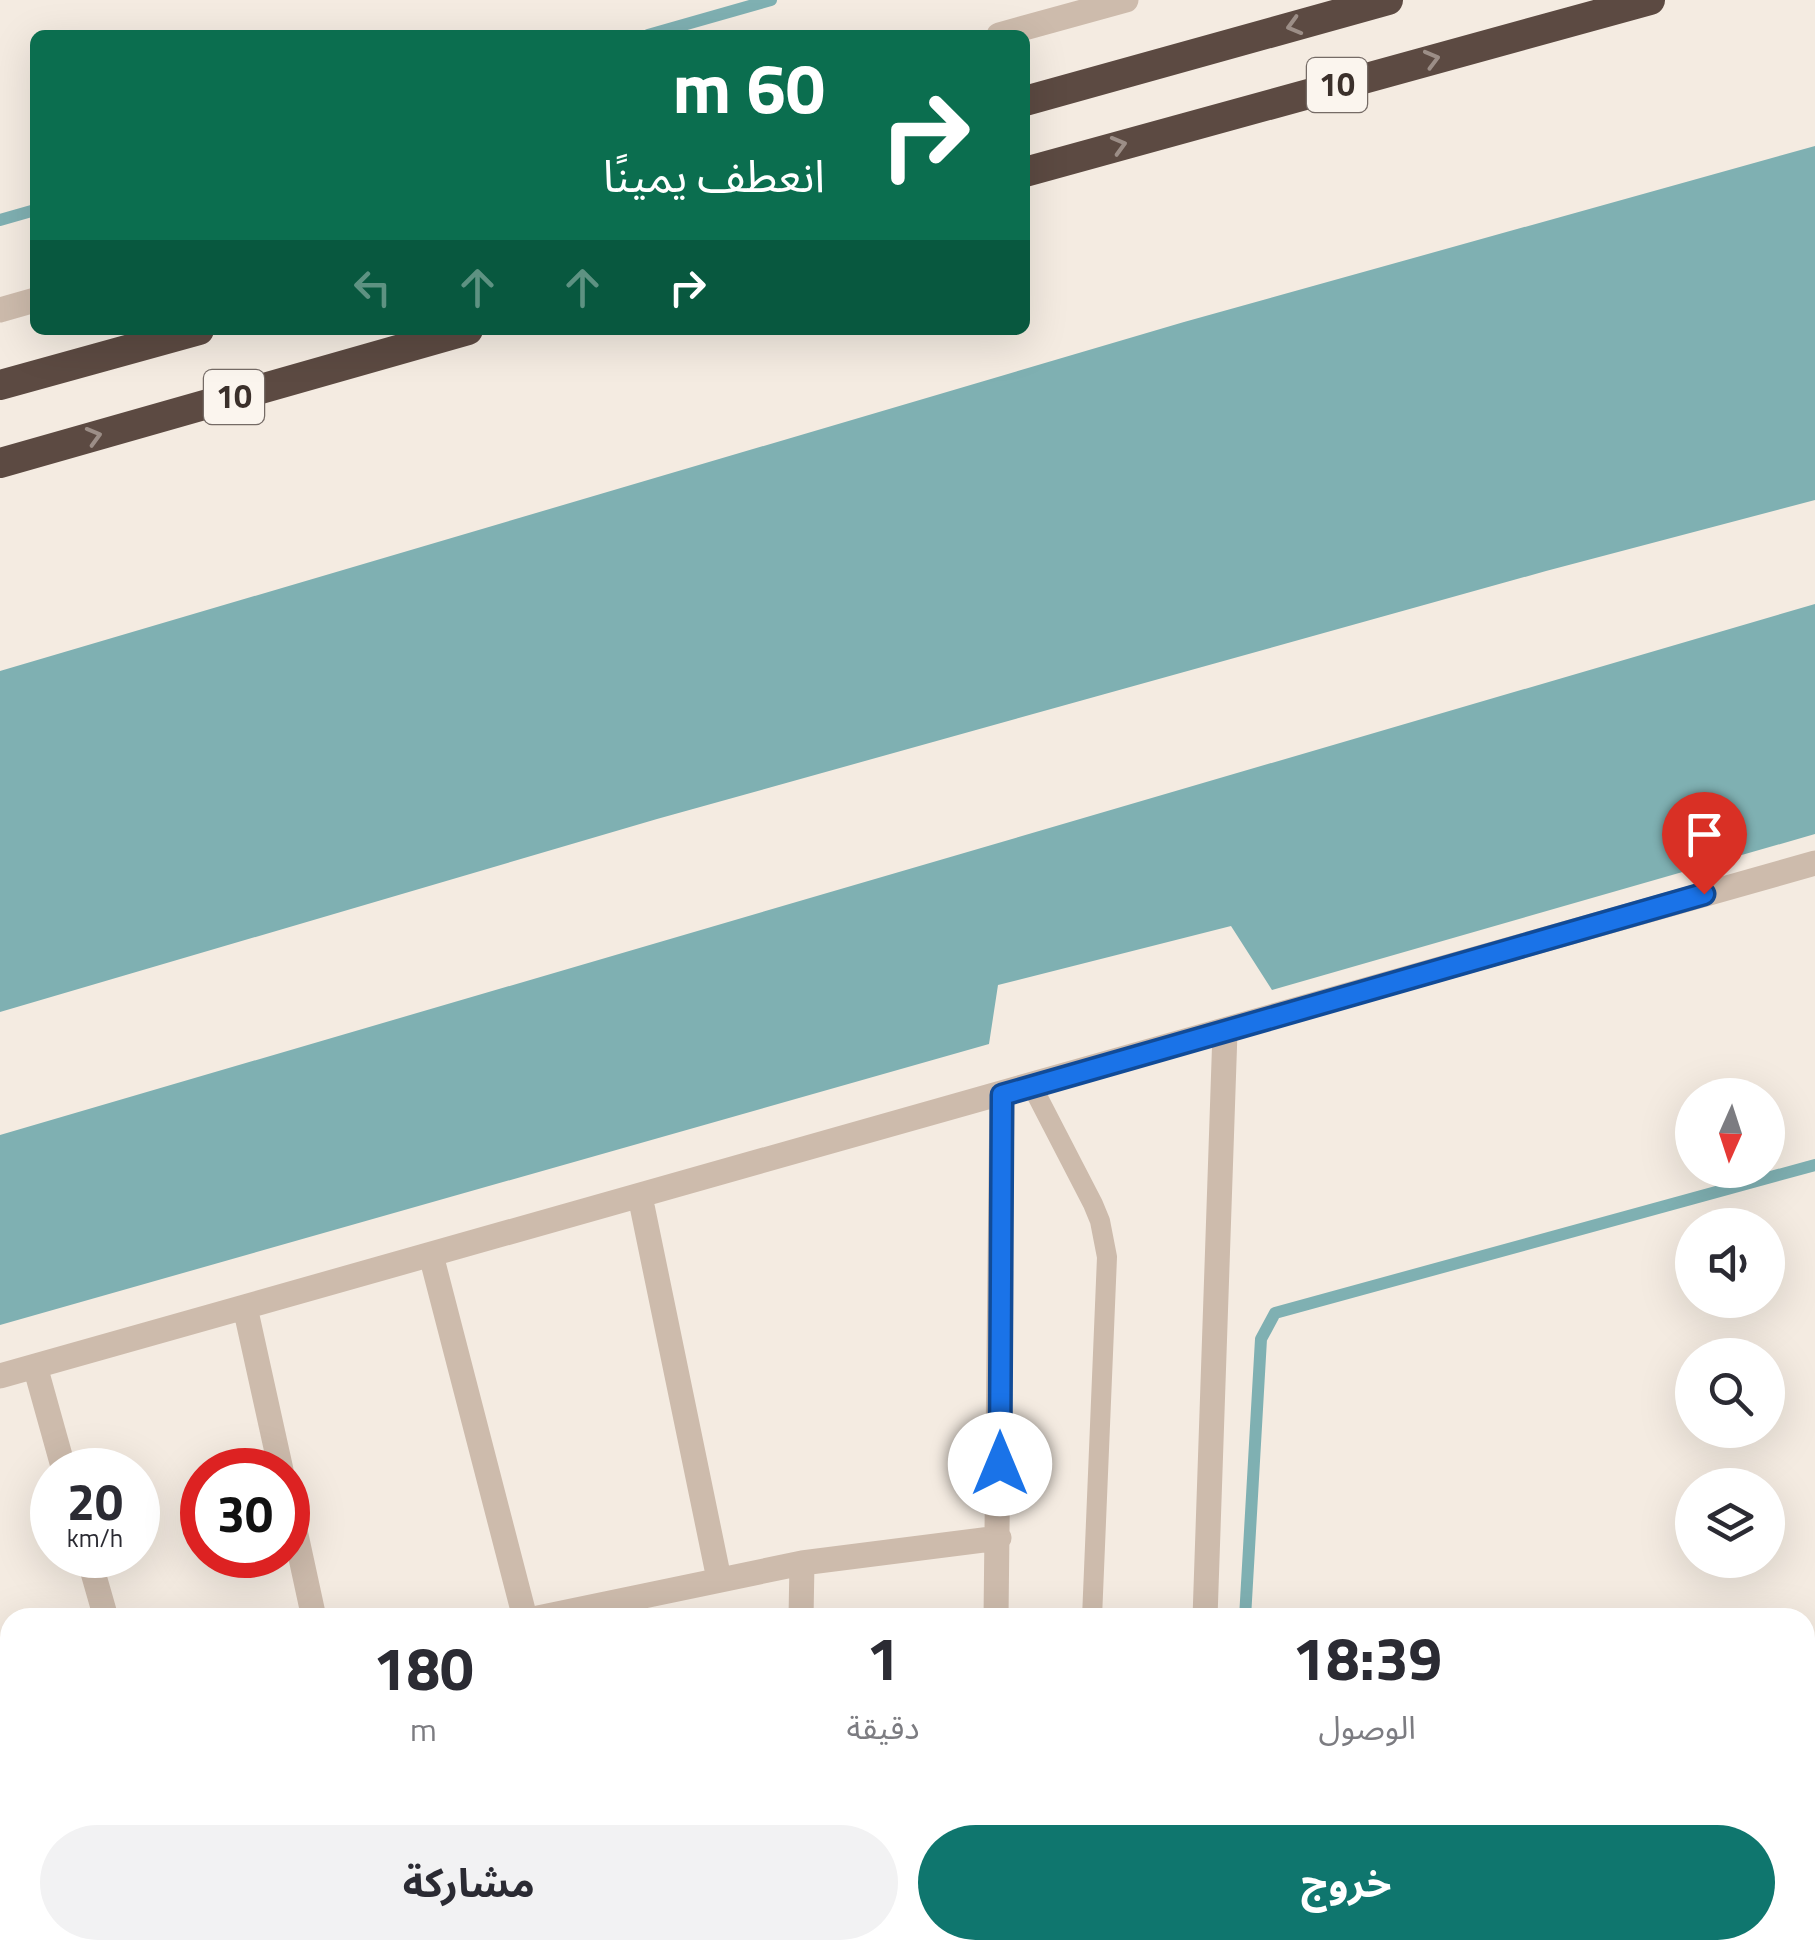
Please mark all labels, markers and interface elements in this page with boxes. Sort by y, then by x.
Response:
one-way arrow [1286,14,1303,35]
text: 60 m [672,34,825,140]
one-way arrow [1423,50,1440,71]
road number: 10 [1307,58,1367,112]
icon: right [860,70,990,200]
one-way arrow [1110,136,1127,157]
text: انعطف يمينًا [603,141,825,209]
icon: left [345,260,400,315]
icon: ahead [450,260,505,315]
icon: ahead [555,260,610,315]
icon: right [660,260,715,315]
road number: 10 [204,370,264,424]
one-way arrow [85,427,102,448]
pin [1662,792,1747,895]
icon: arrive [1677,807,1732,862]
north arrow [1675,1078,1785,1188]
map controls [1675,1078,1785,1578]
button: sound [1675,1208,1785,1318]
button: search [1675,1338,1785,1448]
position arrow [948,1412,1052,1516]
speed limit sign: 30 [180,1448,310,1578]
text: 20 [67,1463,123,1539]
button: layers [1675,1468,1785,1578]
text: km/h [67,1519,123,1557]
text: 1 [866,1612,900,1703]
text: 18:39 [1292,1612,1442,1703]
text: 180 [373,1622,474,1713]
text: دقيقة [847,1703,919,1751]
text: الوصول [1319,1703,1416,1751]
text: m [410,1705,437,1753]
button: مشاركة [40,1825,898,1940]
button: خروج [918,1825,1775,1940]

